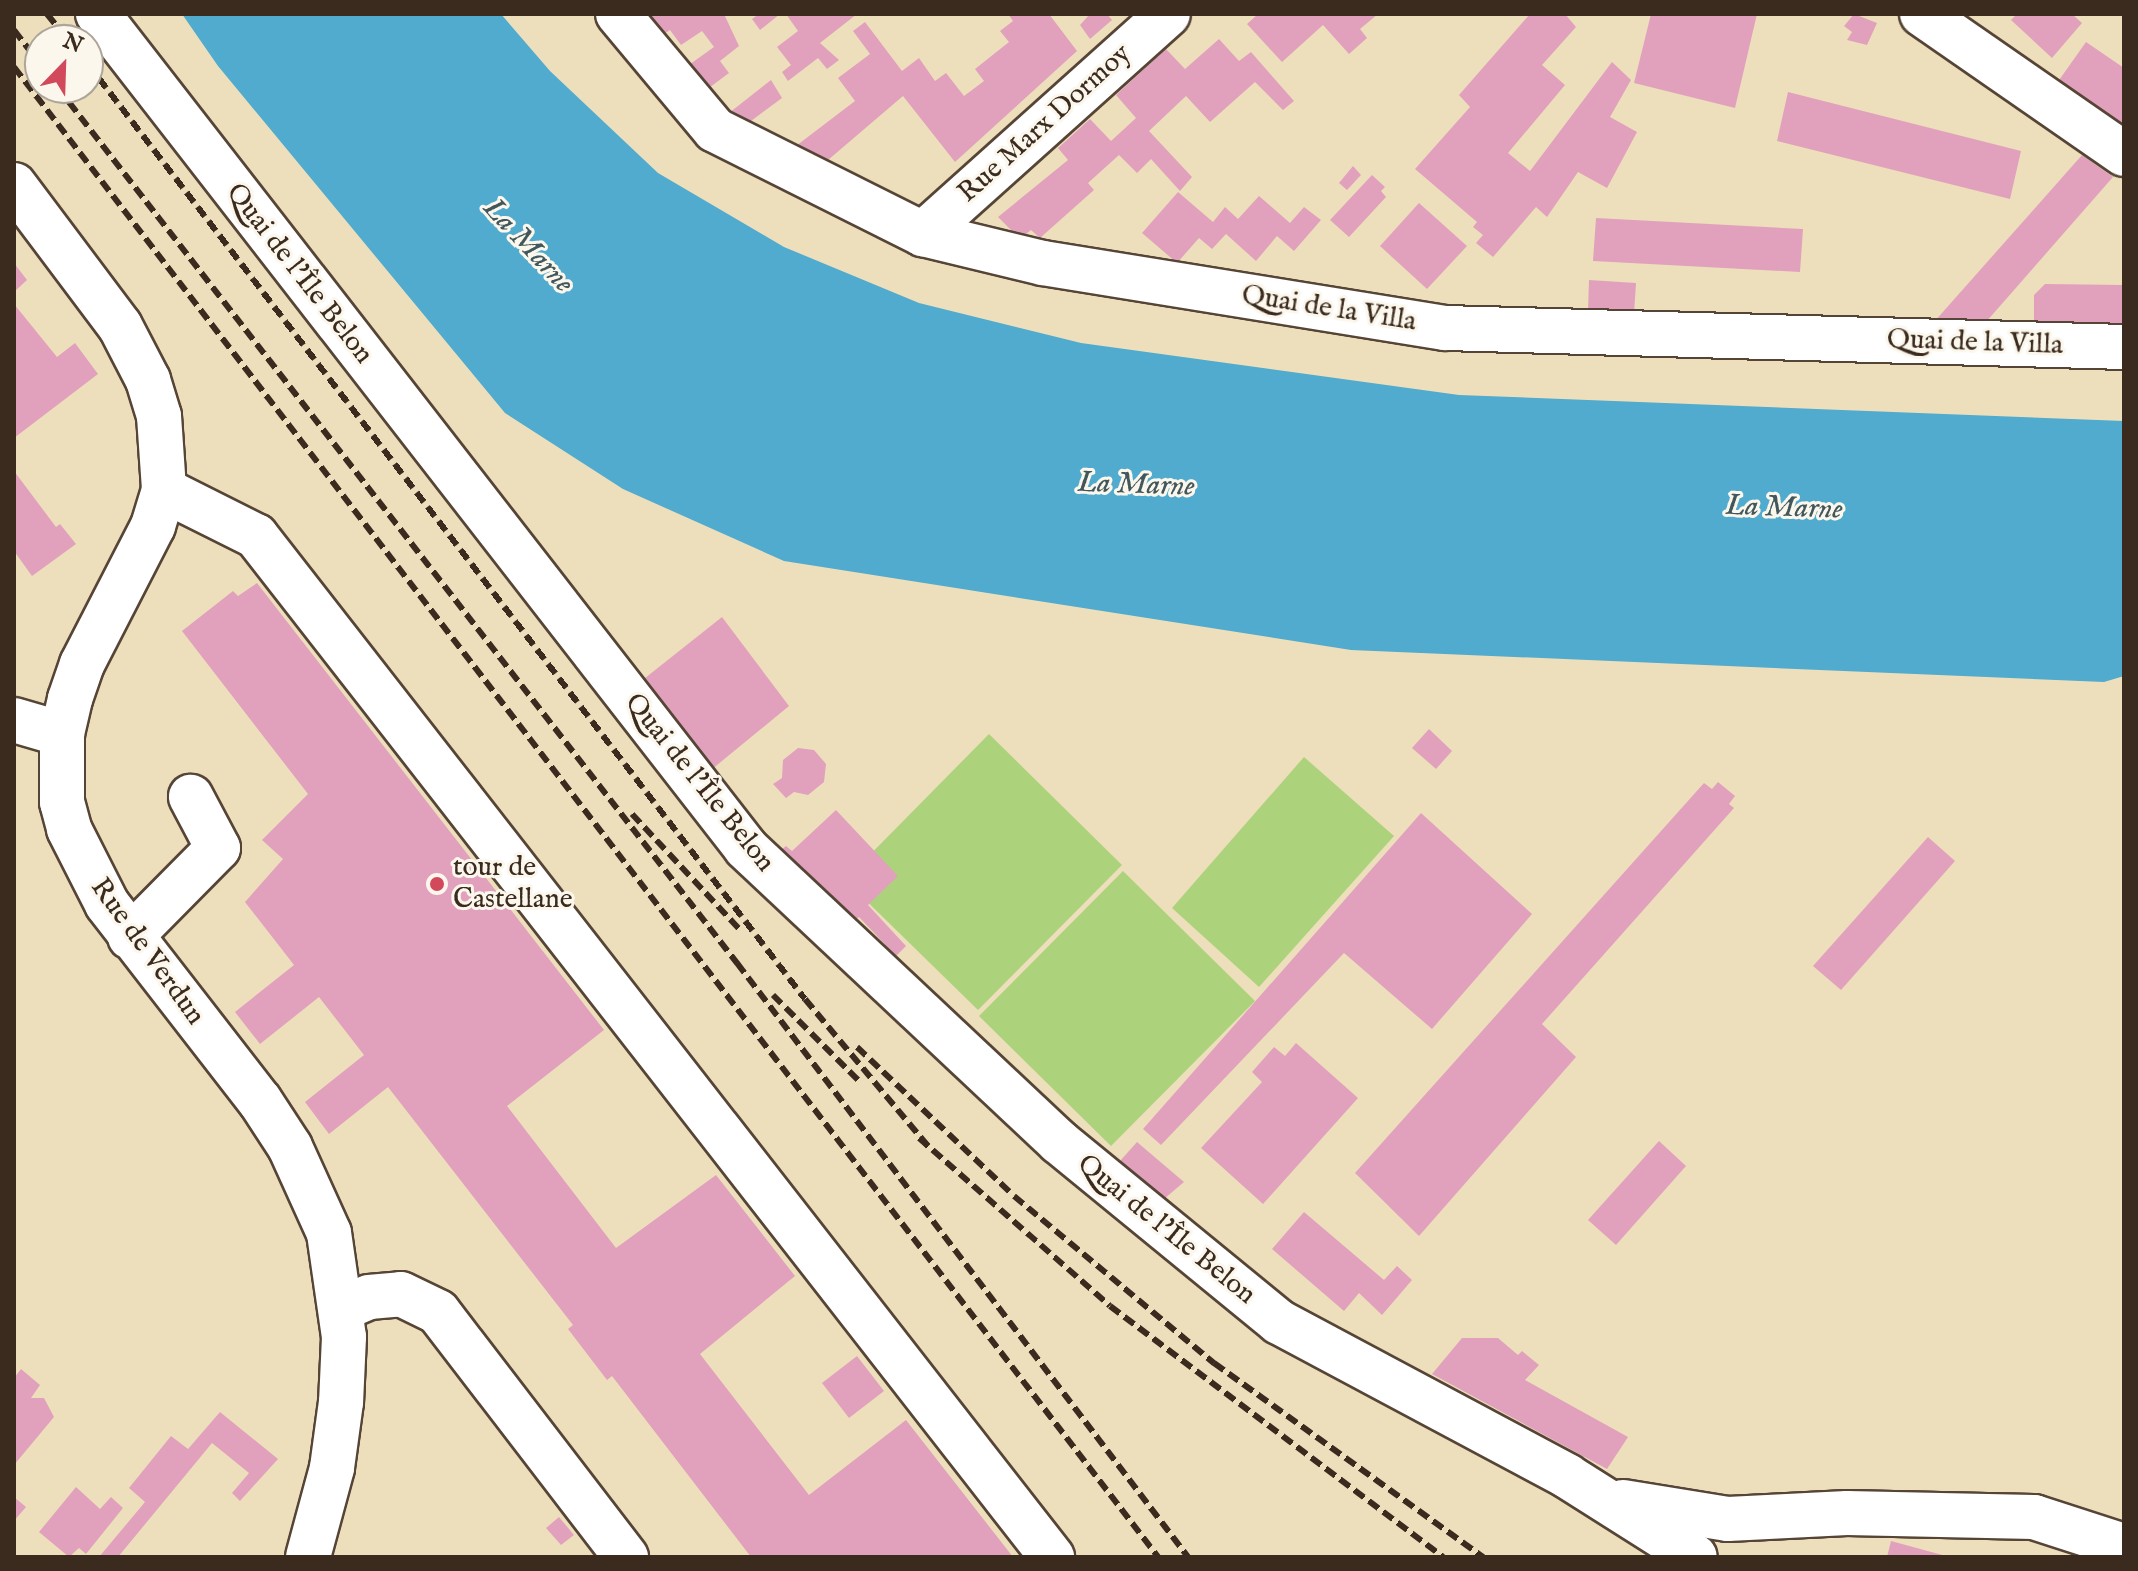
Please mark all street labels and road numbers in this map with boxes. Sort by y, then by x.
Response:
street label: Rue Marx Dormoy [952,38,1138,210]
street label: Quai de l'Île Belon [218,177,380,371]
street label: Quai de la Villa [1239,279,1419,339]
street label: Quai de la Villa [1886,323,2064,363]
street label: Quai de l'Île Belon [617,687,781,879]
street label: Rue de Verdun [83,872,211,1032]
street label: Quai de l'Île Belon [1070,1148,1262,1312]

